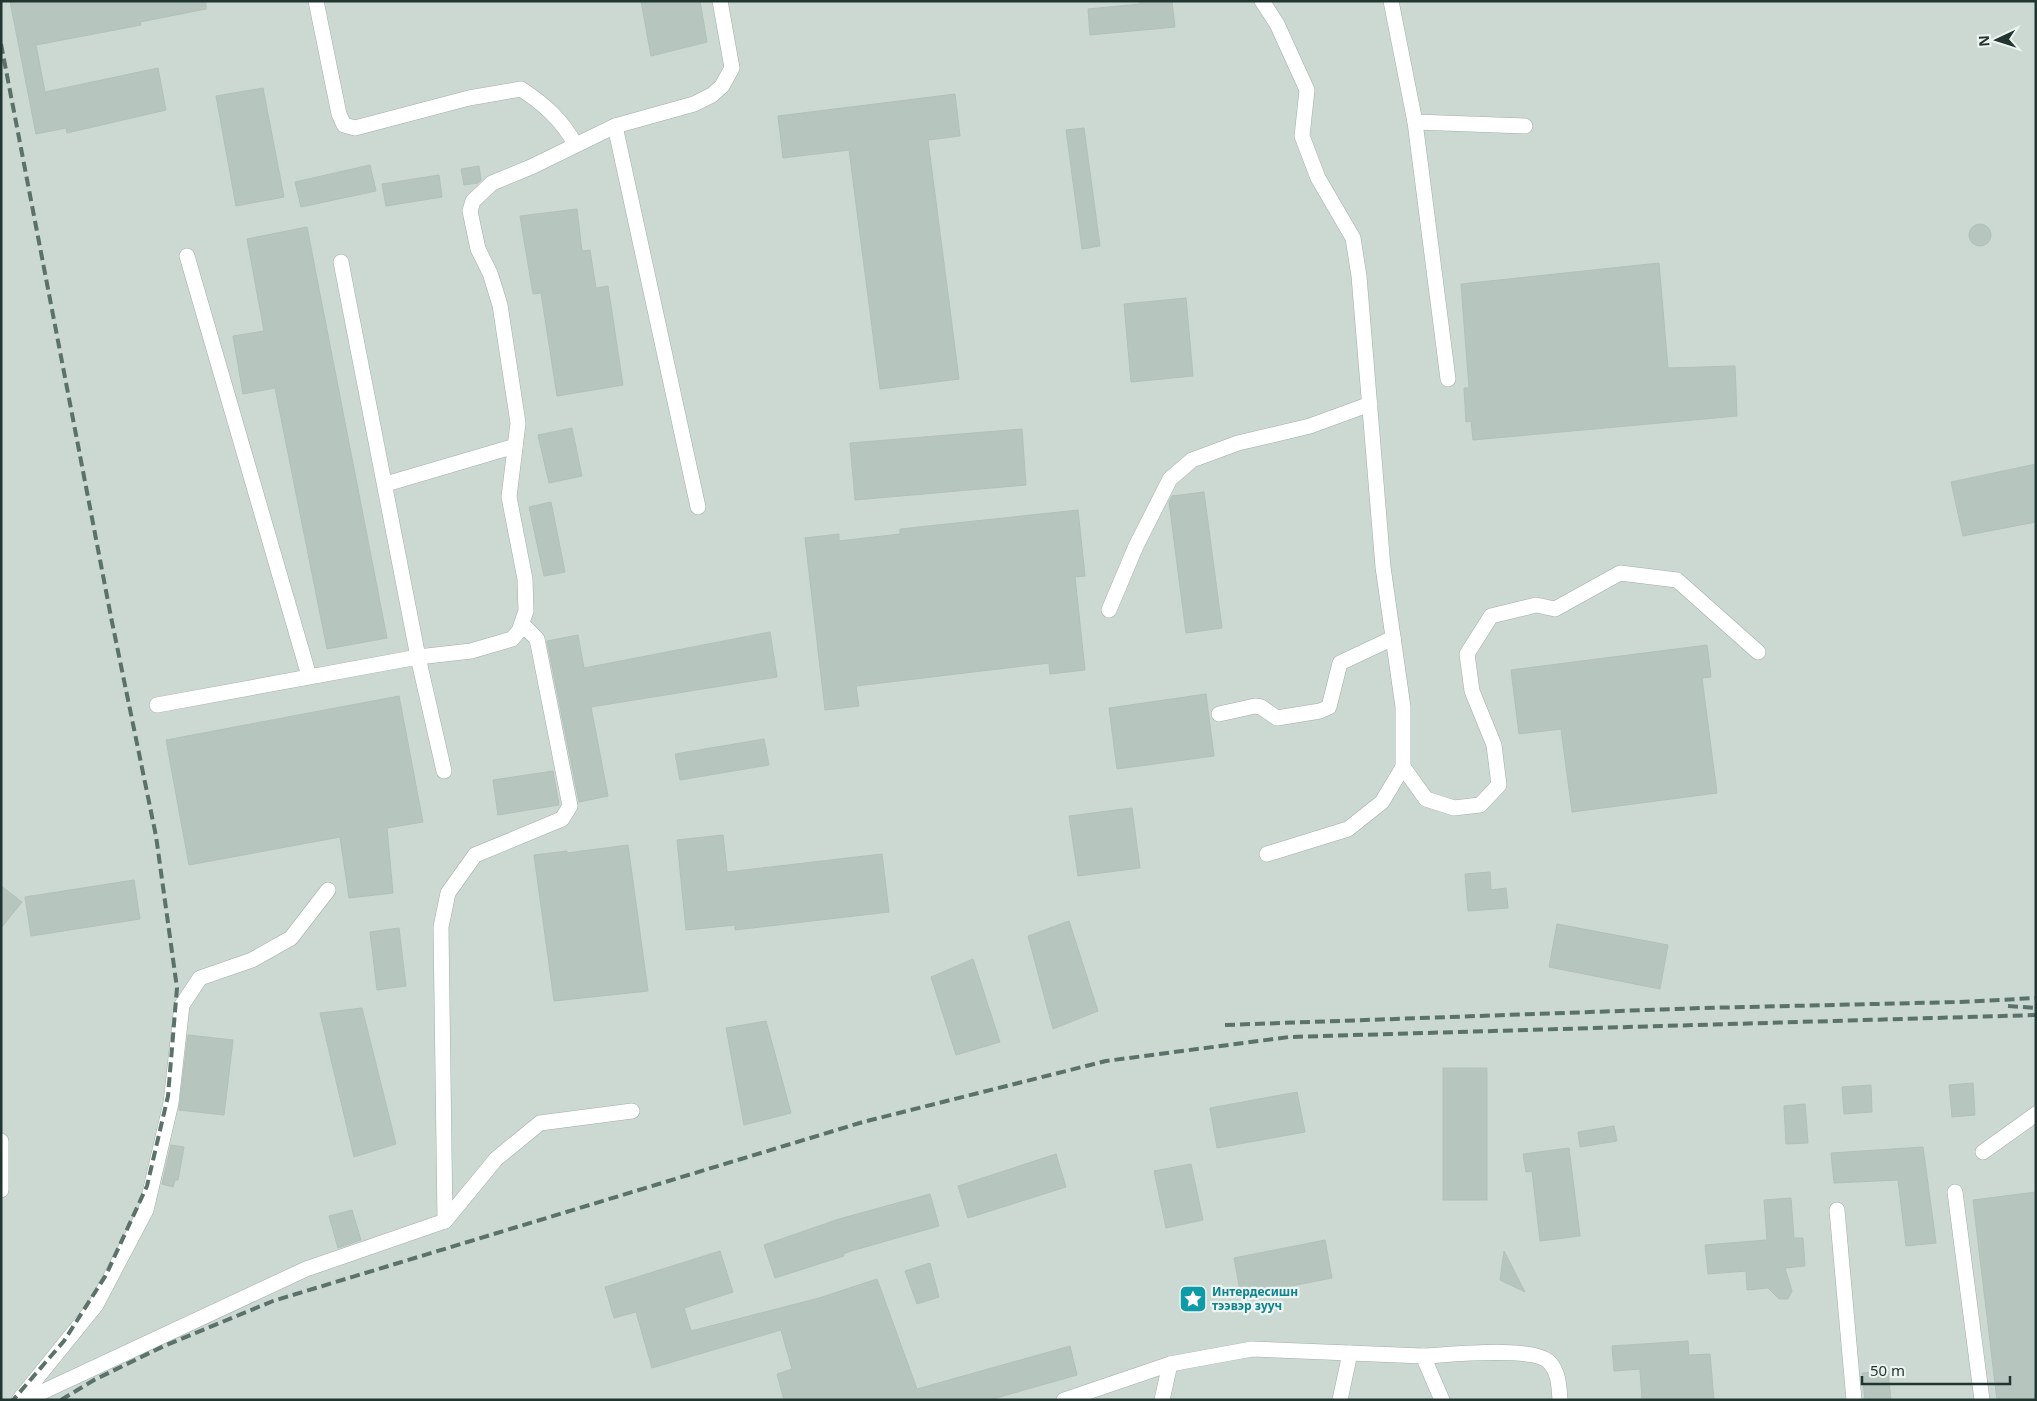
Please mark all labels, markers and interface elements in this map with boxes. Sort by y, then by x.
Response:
north arrow [1972,15,2022,65]
text: N [1974,35,1993,47]
place label: Интердесишн тээвэр зууч [1212,1283,1298,1314]
place icon: Интердесишн тээвэр зууч [1178,1284,1208,1314]
scale bar [1862,1354,2010,1386]
text: 50 m [1870,1360,1905,1380]

